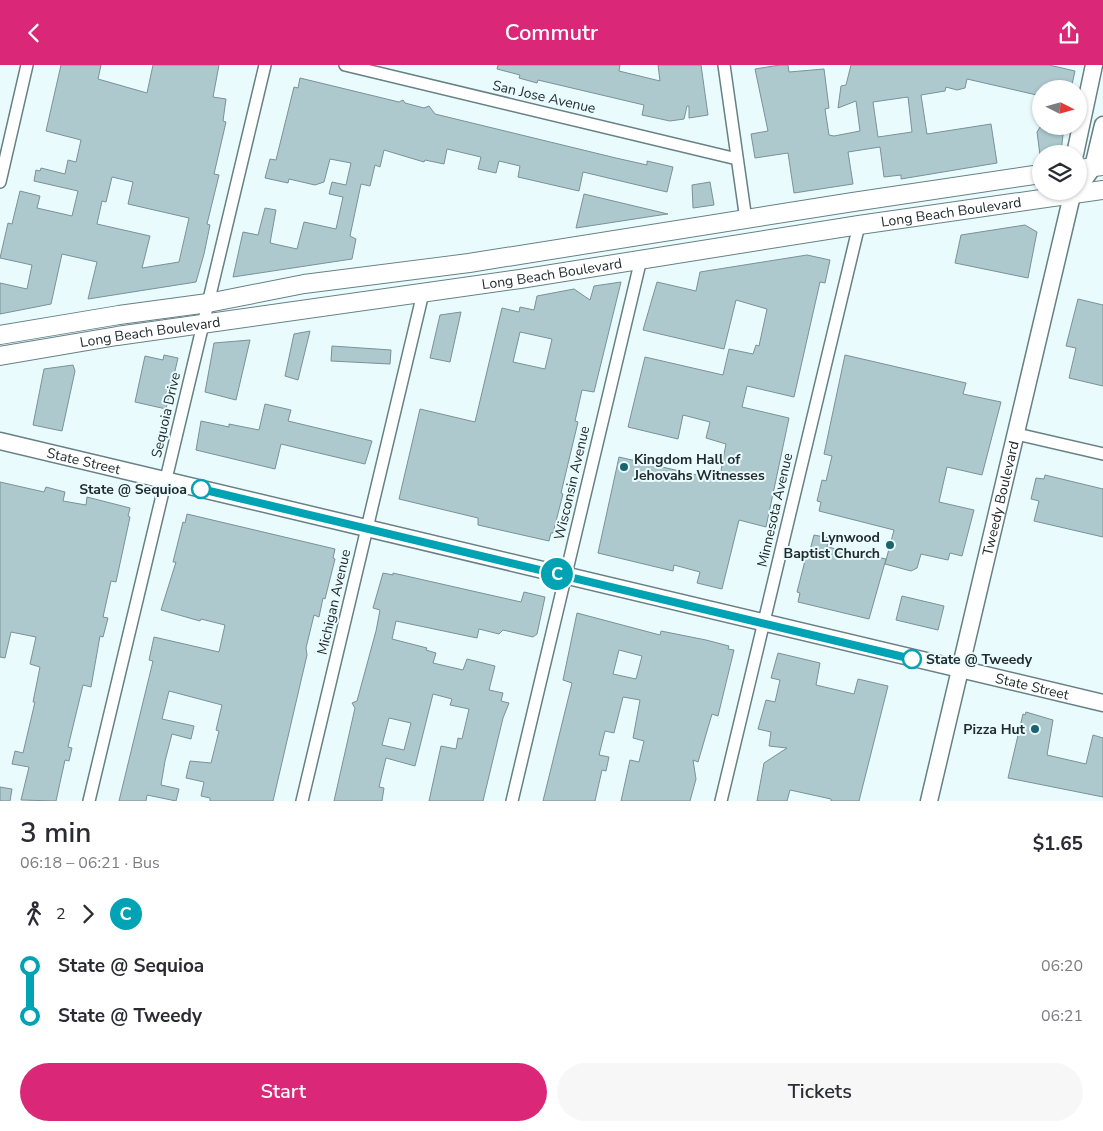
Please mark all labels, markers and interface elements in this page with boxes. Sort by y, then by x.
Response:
text: Commutr [505,18,598,48]
icon: back [20,19,48,47]
icon: share [1055,19,1083,47]
street label: San Jose Avenue [491,76,597,118]
north arrow [1032,80,1088,135]
map controls [1032,80,1087,200]
button: layers [1032,145,1087,200]
street label: Long Beach Boulevard [880,192,1023,231]
street label: Long Beach Boulevard [480,253,623,294]
street label: Long Beach Boulevard [78,312,221,352]
street label: Sequoia Drive [147,370,185,460]
street label: Wisconsin Avenue [550,424,594,542]
street label: Tweedy Boulevard [978,439,1023,558]
street label: State Street [45,443,122,479]
place label: Kingdom Hall of Jehovahs Witnesses [633,450,765,485]
street label: Minnesota Avenue [753,451,797,569]
marker: Kingdom Hall of Jehovahs Witnesses [618,461,630,473]
marker: State @ Sequioa [191,479,211,499]
place label: State @ Sequioa [79,480,187,499]
place label: Lynwood Baptist Church [784,528,880,563]
marker: Lynwood Baptist Church [884,539,896,551]
street label: Michigan Avenue [313,547,355,657]
line badge: C [541,558,573,590]
text: C [551,562,563,586]
marker: State @ Tweedy [902,649,922,669]
place label: State @ Tweedy [926,650,1033,669]
street label: State Street [994,668,1071,704]
place label: Pizza Hut [963,720,1026,739]
marker: Pizza Hut [1029,723,1041,735]
text: 3 min [20,814,91,852]
text: $1.65 [1033,831,1083,857]
text: 06:18 – 06:21 · Bus [20,852,160,874]
icon: walk [20,900,48,928]
icon: forward [74,900,102,928]
text: C [120,902,132,926]
text: 2 [56,903,66,925]
text: State @ Sequioa [58,953,204,979]
text: 06:20 [1041,955,1083,977]
text: State @ Tweedy [58,1003,202,1029]
text: 06:21 [1041,1005,1083,1027]
button: Start [20,1063,547,1121]
button: Tickets [557,1063,1083,1121]

